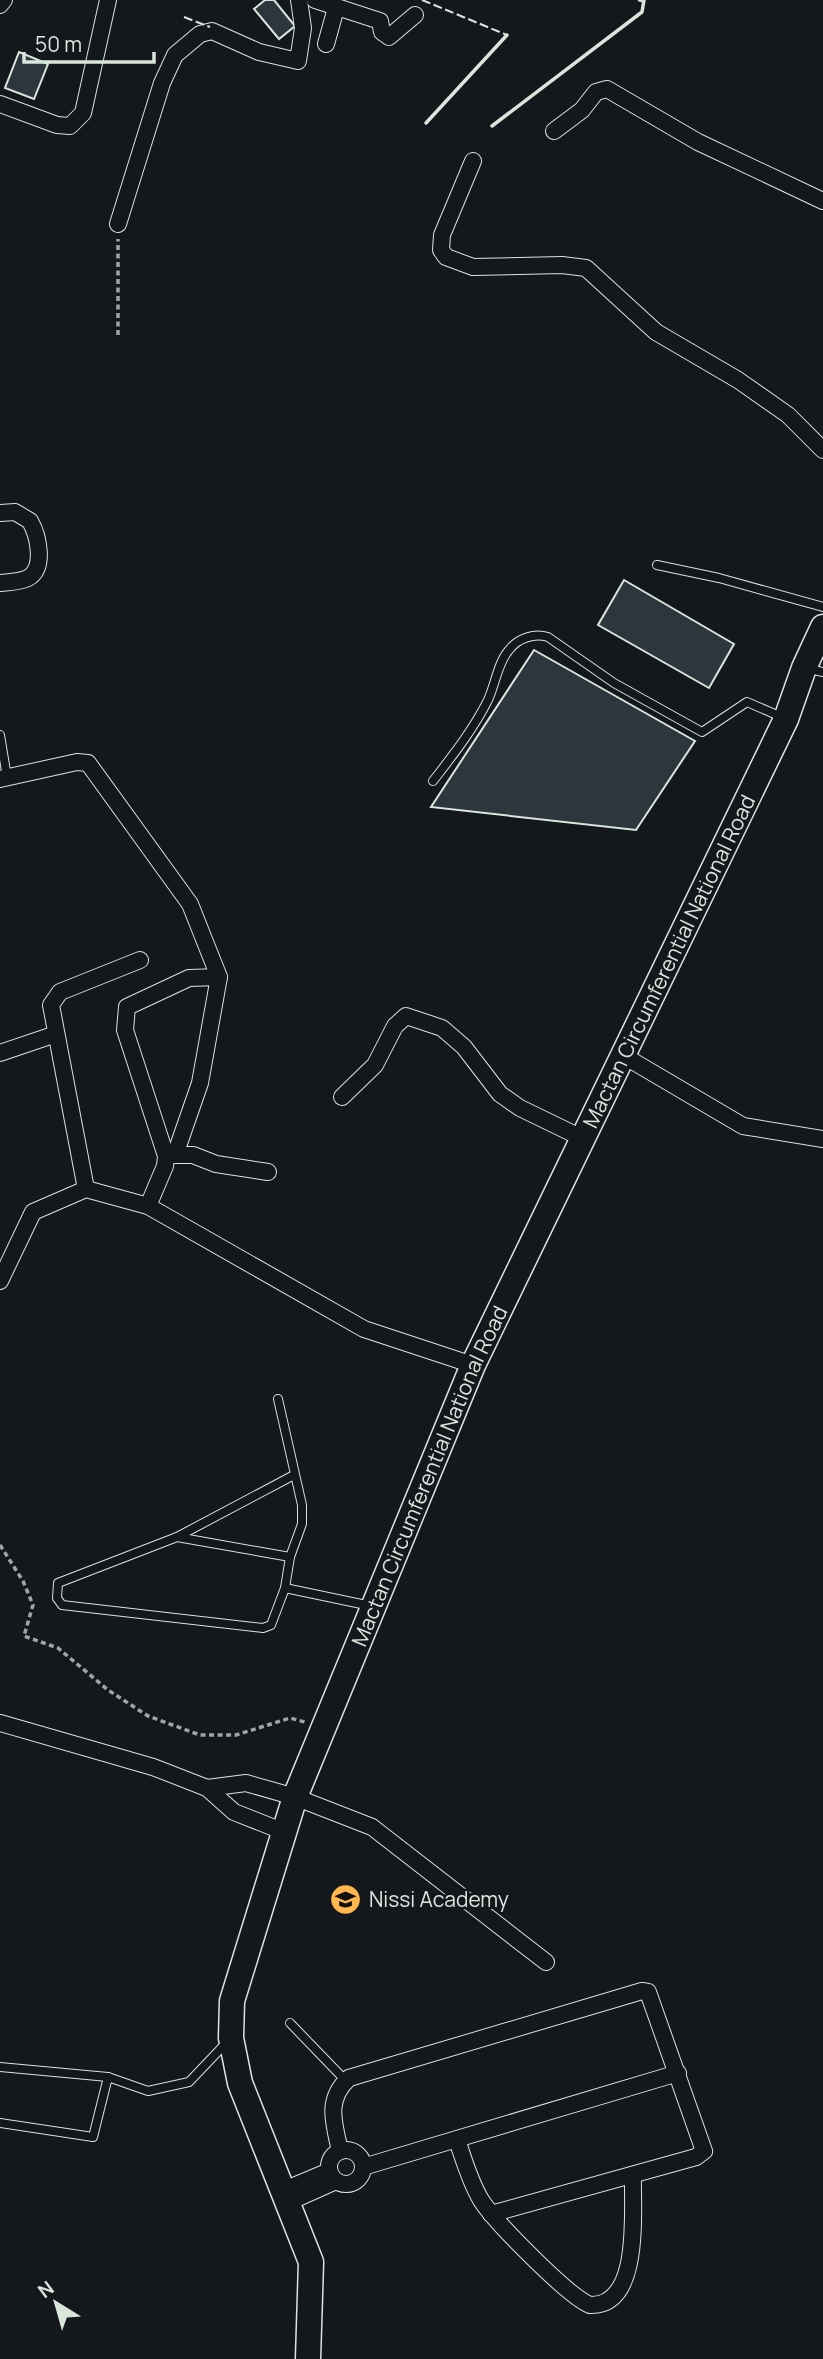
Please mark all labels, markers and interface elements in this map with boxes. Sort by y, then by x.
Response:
scale bar [24,21,154,65]
text: 50 m [35,30,82,58]
street label: Mactan Circumferential National Road [576,790,761,1132]
street label: Mactan Circumferential National Road [345,1301,514,1650]
school or university icon: Nissi Academy [329,1882,363,1916]
place label: Nissi Academy [369,1885,509,1913]
north arrow [21,2268,91,2338]
text: N [32,2275,59,2304]

